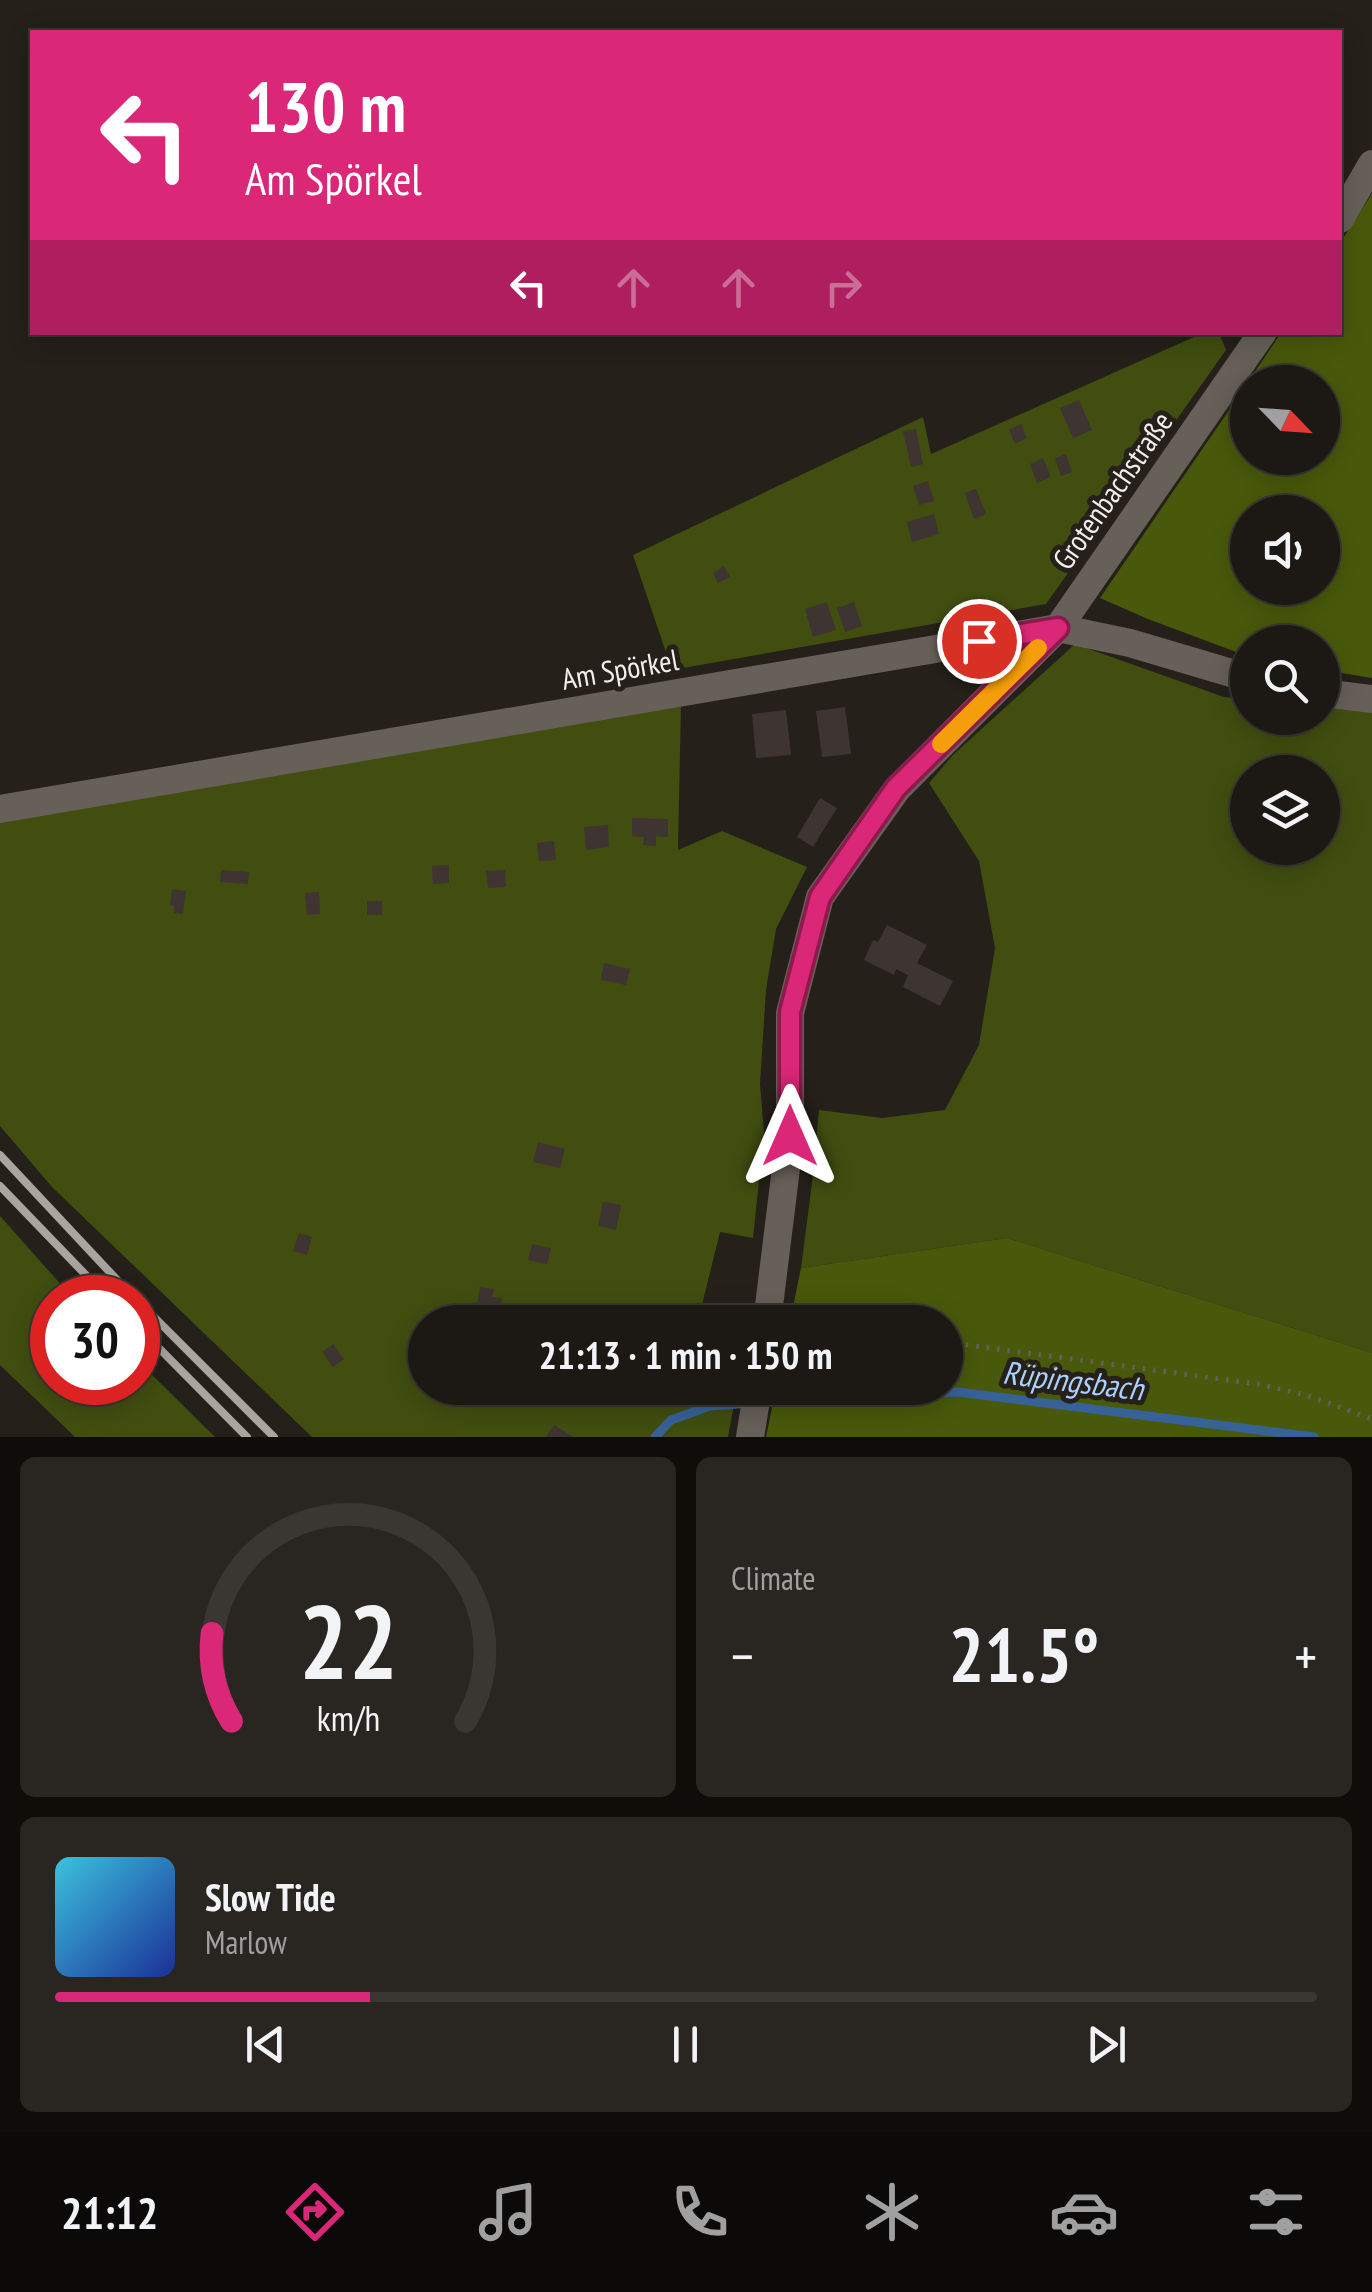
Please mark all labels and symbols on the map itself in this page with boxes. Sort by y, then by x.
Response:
north arrow [1230,365,1340,475]
street label: Grotenbachstraße [1043,404,1181,577]
pin [937,599,1022,684]
street label: Am Spörkel [558,639,681,698]
position arrow [738,1084,842,1188]
speed limit sign: 30 [30,1275,160,1405]
water label: Rüpingsbach [1001,1351,1148,1410]

